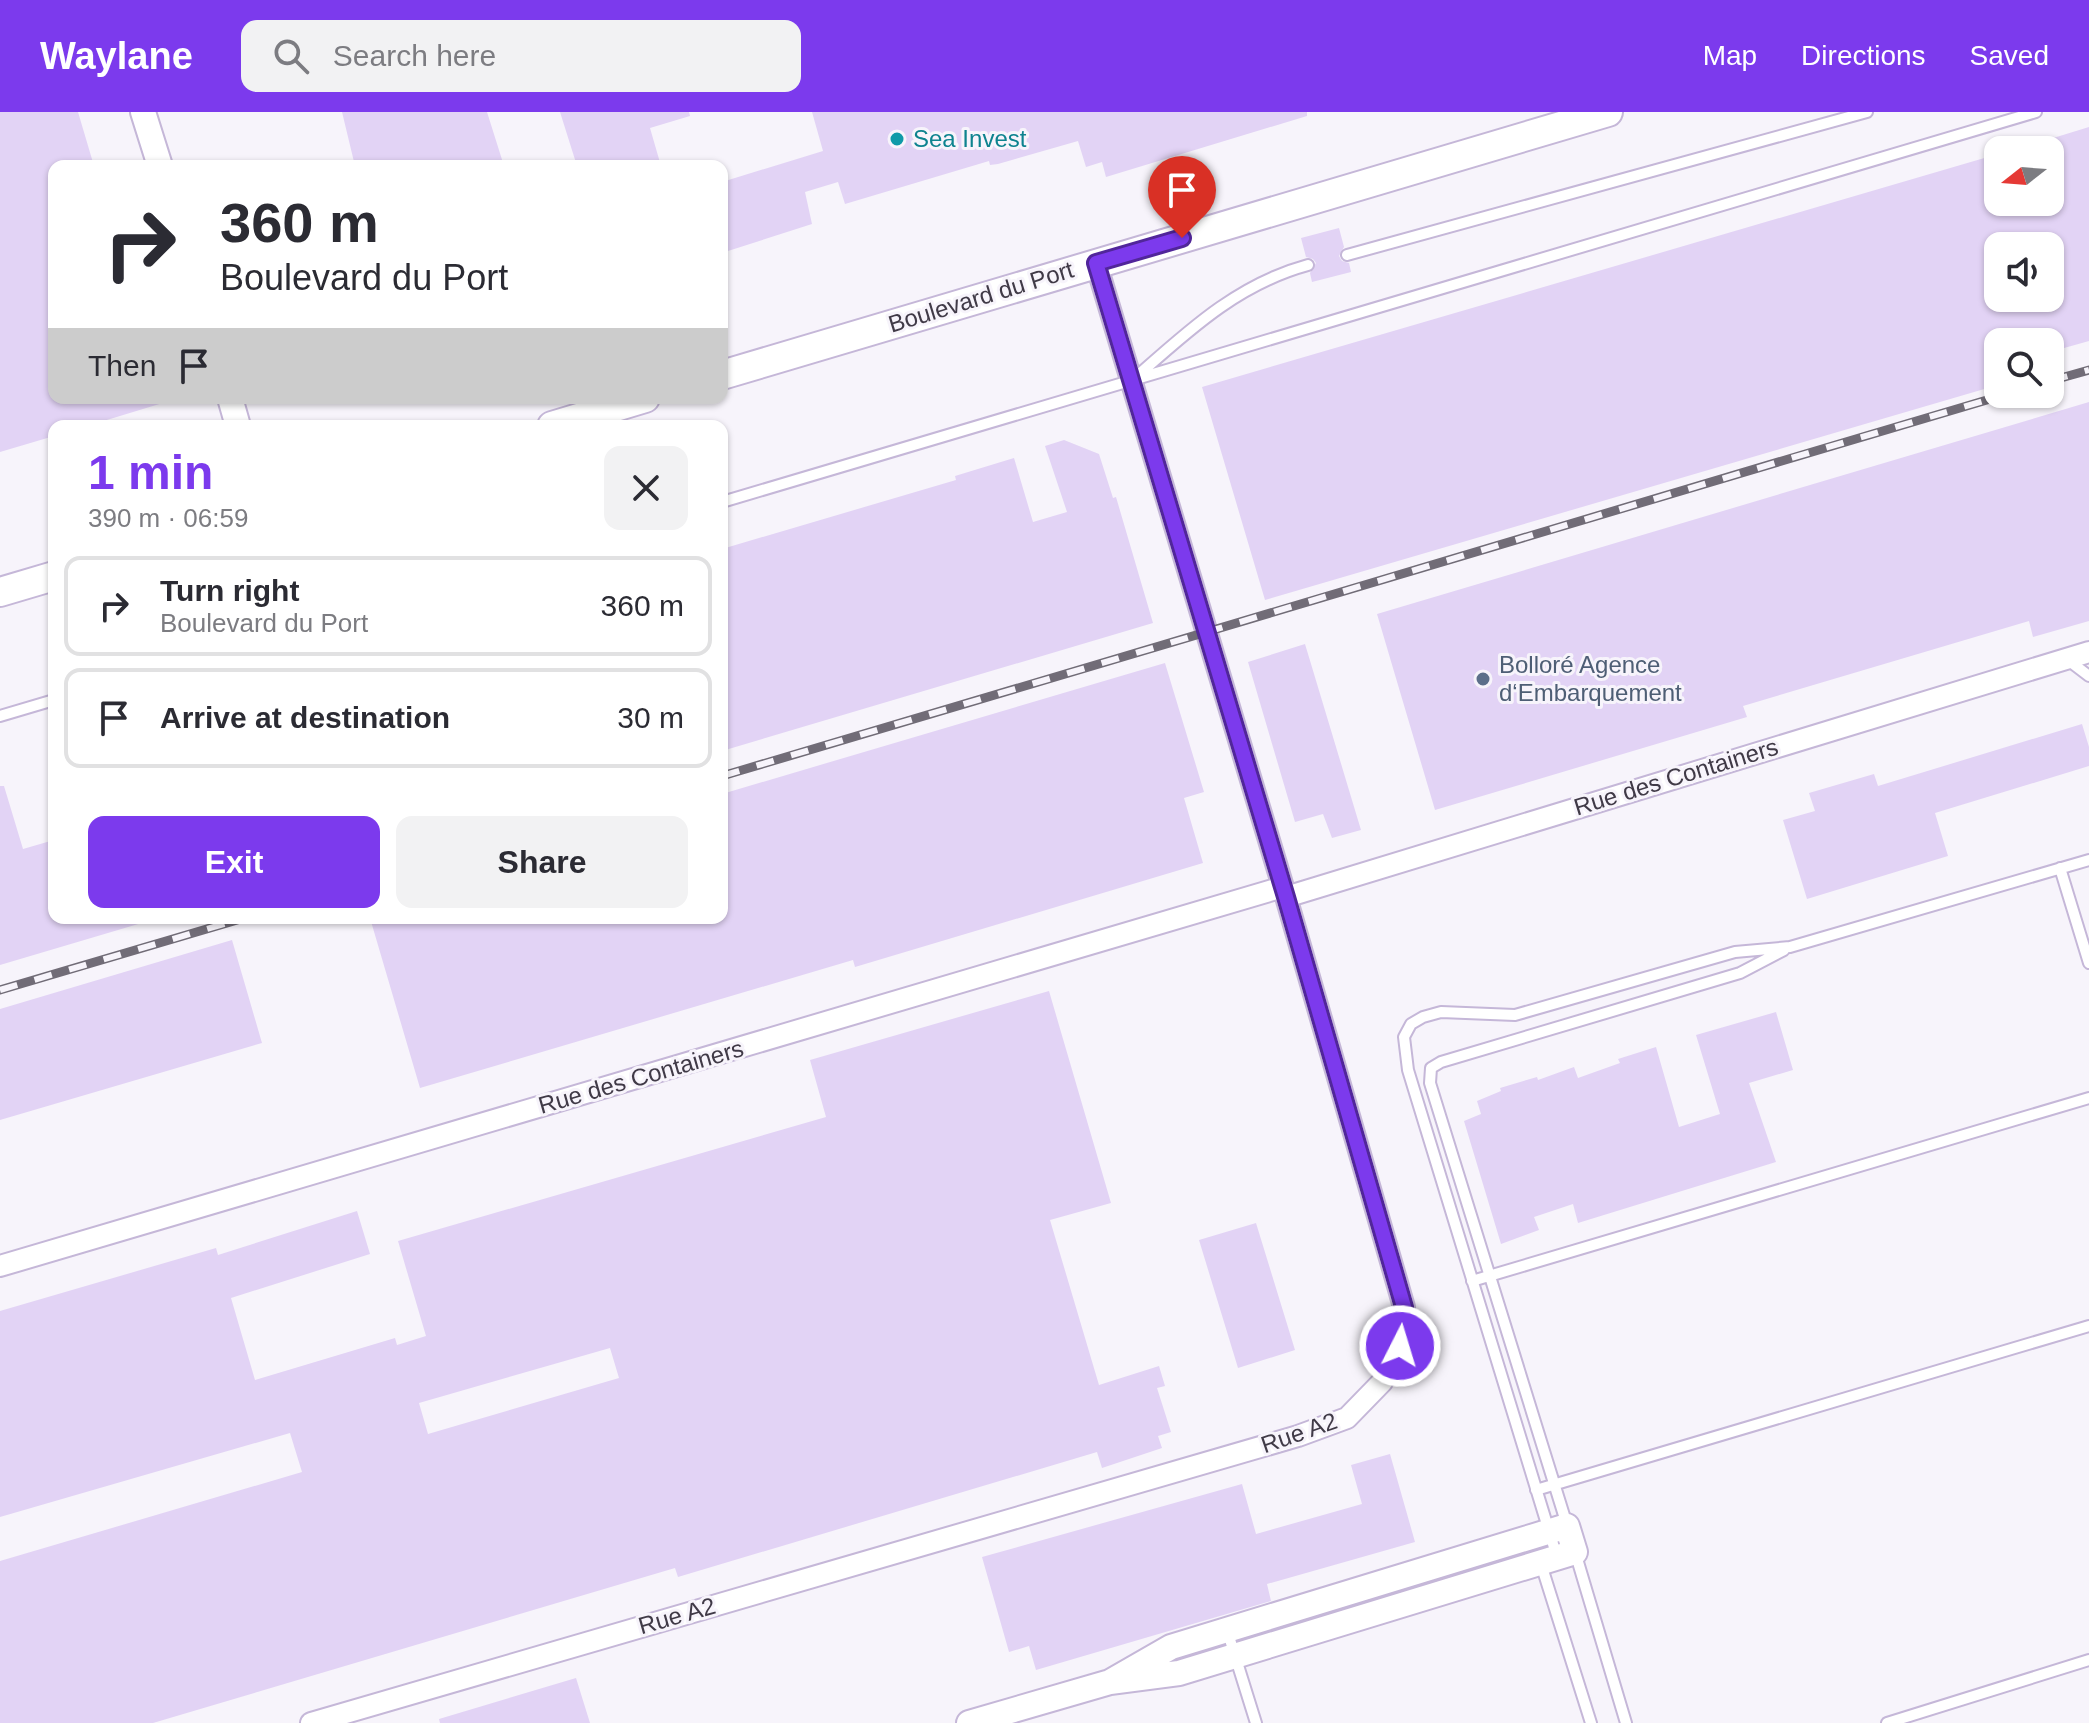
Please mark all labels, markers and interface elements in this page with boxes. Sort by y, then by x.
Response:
search box [241,20,801,92]
icon: search [269,34,313,78]
text: Waylane [40,35,193,77]
text: Search here [333,39,496,72]
text: Map [1703,40,1757,71]
text: Directions [1801,40,1926,71]
text: Saved [1970,40,2049,71]
place label: Sea Invest [913,125,1027,152]
marker: Sea Invest [888,130,906,148]
north arrow [1984,136,2064,216]
map controls [1984,136,2064,408]
pin [1148,156,1216,238]
icon: arrive [1160,168,1204,212]
text: 360 m [220,191,379,254]
icon: right [88,192,192,296]
button: sound [1984,232,2064,312]
street label: Boulevard du Port [885,255,1077,338]
text: Boulevard du Port [220,257,508,298]
button: search [1984,328,2064,408]
icon: arrive [172,344,216,388]
text: Then [88,349,156,382]
text: 1 min [88,446,213,499]
button: close [604,446,688,530]
text: 390 m · 06:59 [88,503,248,533]
text: Turn right [160,574,299,607]
icon: right [92,584,136,628]
text: 360 m [601,589,684,622]
text: Boulevard du Port [160,608,368,638]
place label: Bolloré Agence d‘Embarquement [1499,651,1682,706]
marker: Bolloré Agence d‘Embarquement [1474,670,1492,688]
icon: arrive [92,696,136,740]
text: Arrive at destination [160,701,450,734]
text: 30 m [617,701,684,734]
street label: Rue des Containers [1570,733,1781,820]
button: Exit [88,816,380,908]
button: Share [396,816,688,908]
street label: Rue des Containers [535,1034,747,1119]
position arrow [1358,1304,1442,1388]
street label: Rue A2 [1257,1407,1340,1458]
street label: Rue A2 [635,1592,718,1639]

